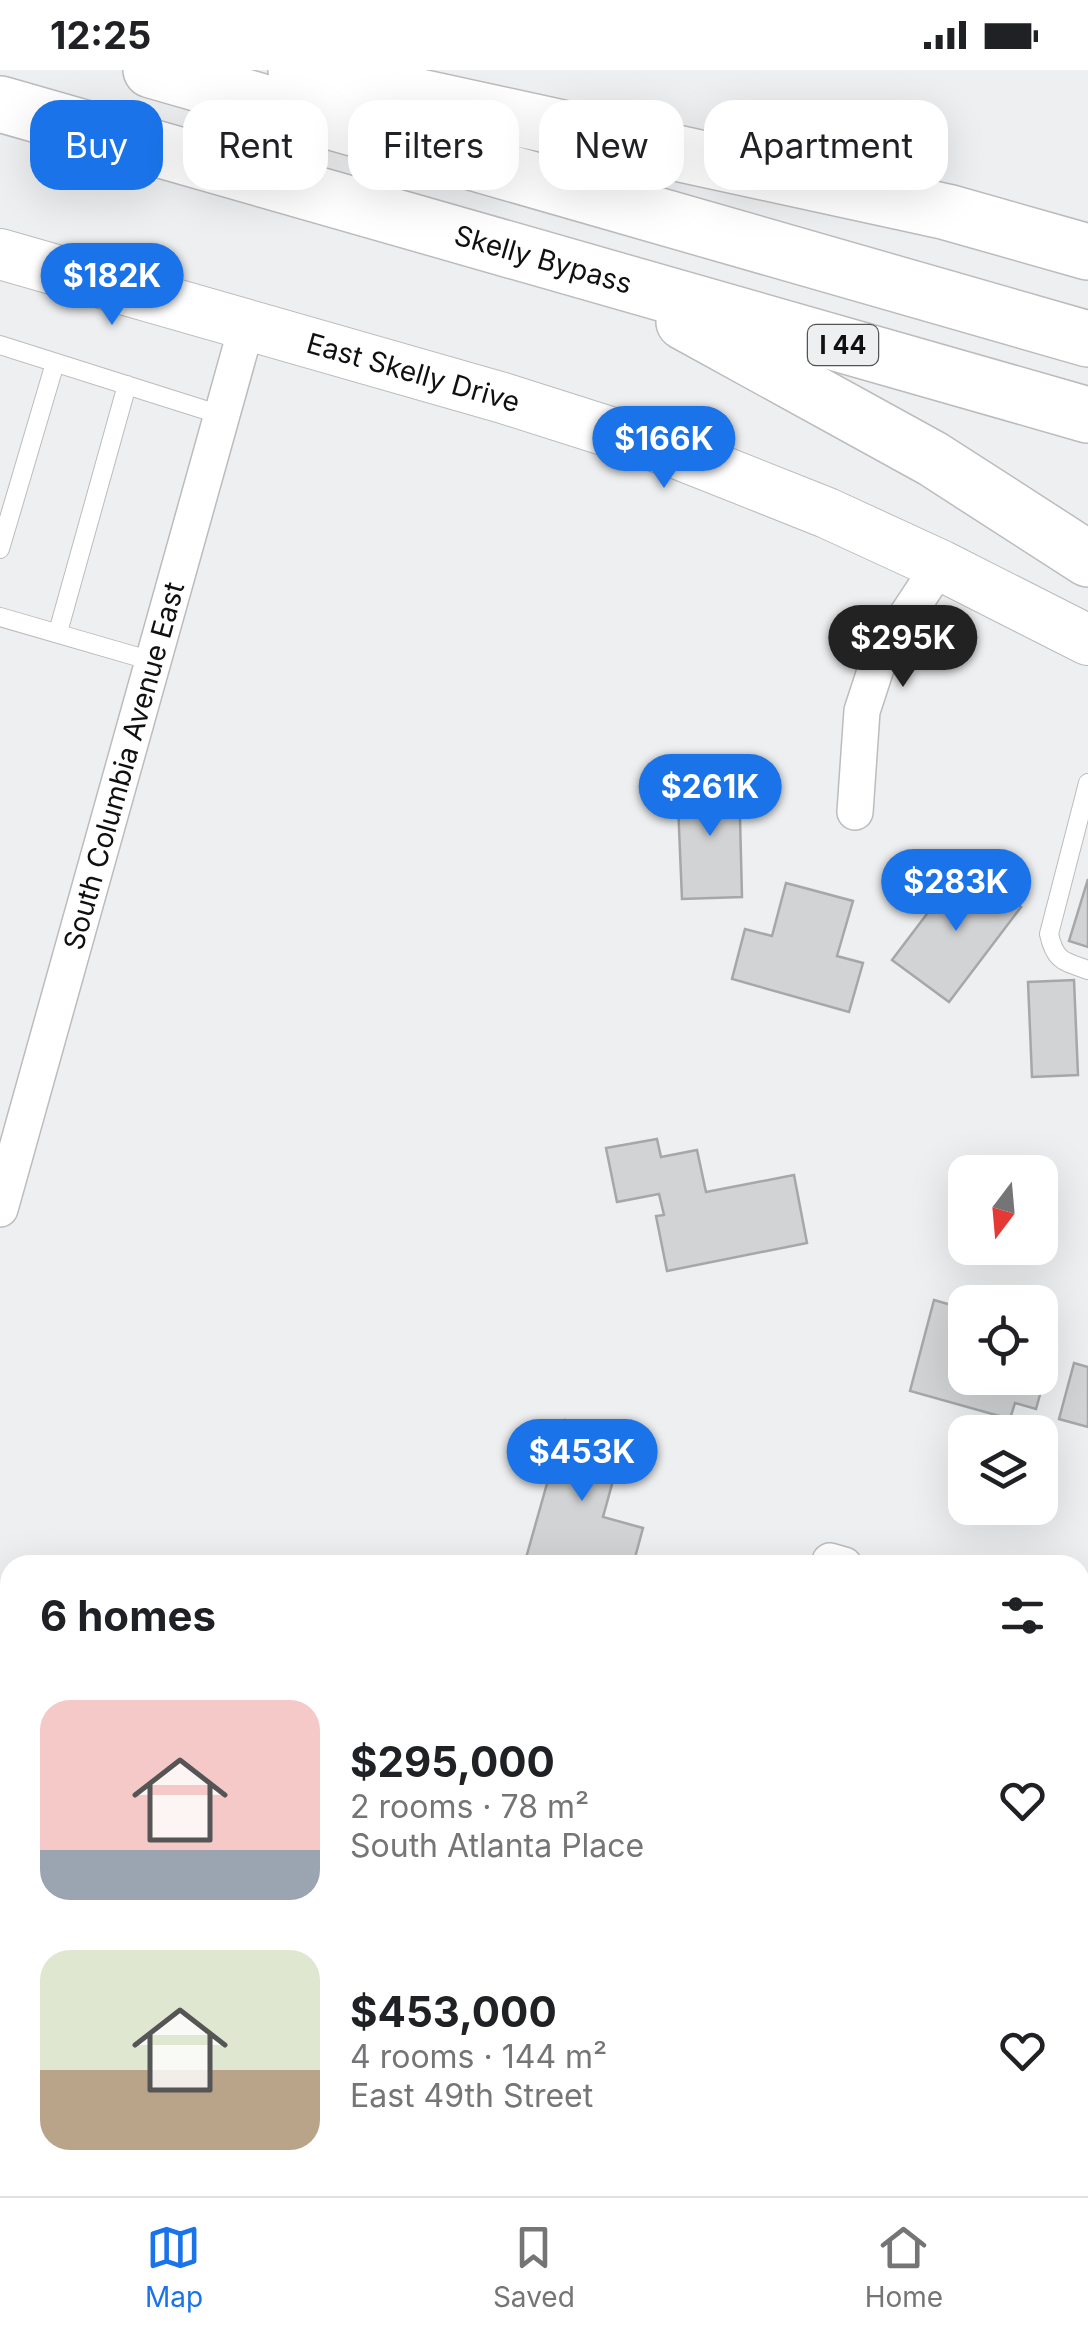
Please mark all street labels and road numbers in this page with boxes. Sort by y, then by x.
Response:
street label: Skelly Bypass [451,218,636,301]
road number: I 44 [808,325,878,365]
street label: East Skelly Drive [303,326,524,419]
street label: South Columbia Avenue East [56,578,191,954]

